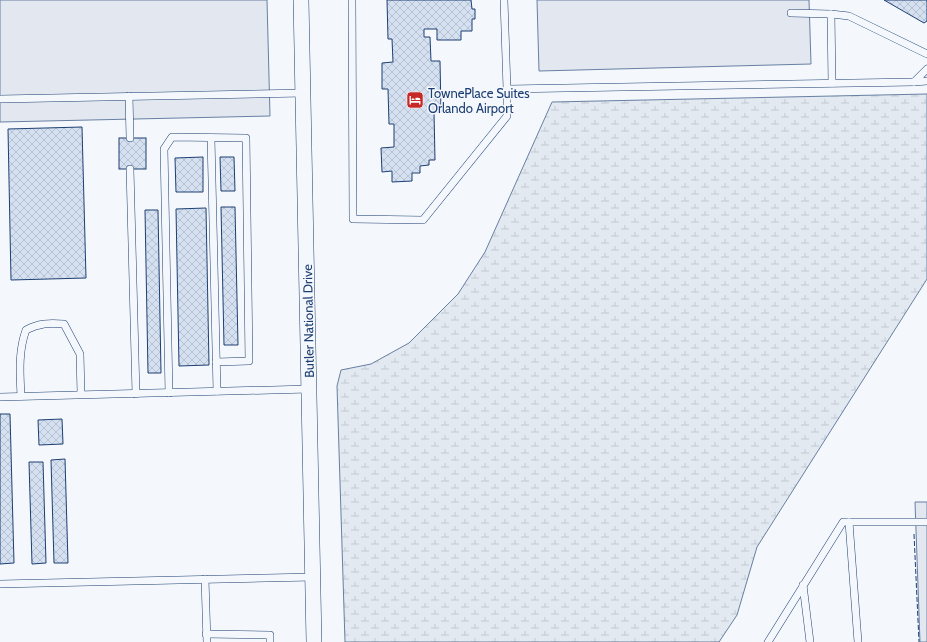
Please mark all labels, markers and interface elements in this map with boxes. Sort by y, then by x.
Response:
place label: TownePlace Suites Orlando Airport [428,85,530,116]
hotel icon: TownePlace Suites Orlando Airport [405,90,425,110]
street label: Butler National Drive [299,264,317,378]

